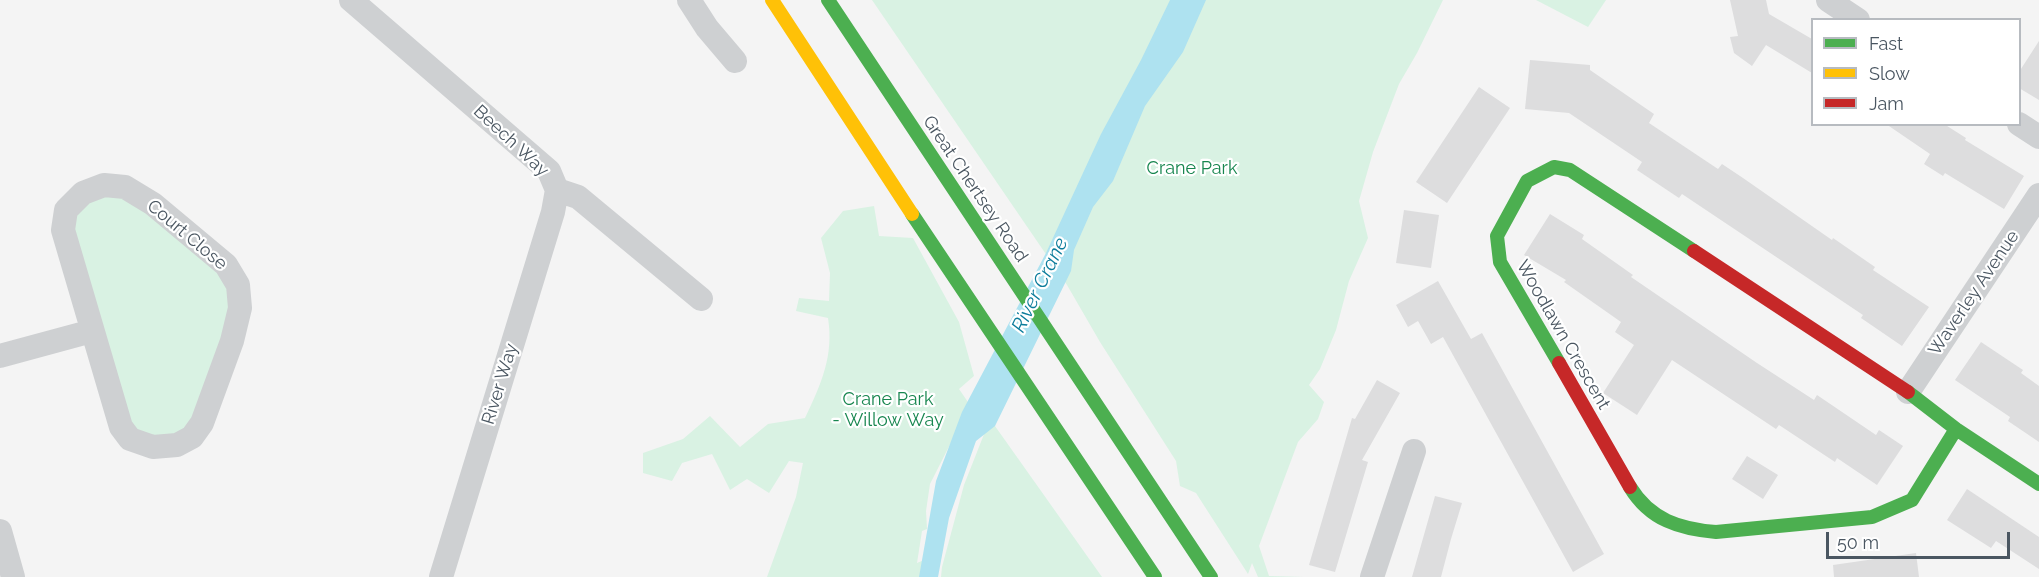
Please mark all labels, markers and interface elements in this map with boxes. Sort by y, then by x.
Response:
legend [1811,18,2021,126]
text: Fast [1869,33,1903,54]
text: Slow [1869,63,1910,84]
text: Jam [1869,93,1904,114]
street label: Beech Way [469,101,553,181]
street label: Great Chertsey Road [918,112,1032,266]
park label: Crane Park [1147,158,1237,180]
street label: Court Close [143,195,231,275]
street label: Waverley Avenue [1924,226,2024,360]
water label: River Crane [1007,234,1073,336]
street label: Woodlawn Crescent [1511,257,1615,413]
street label: River Way [477,341,523,427]
park label: Crane Park - Willow Way [832,389,944,432]
scale bar [1829,520,2014,558]
text: 50 m [1837,532,1879,553]

